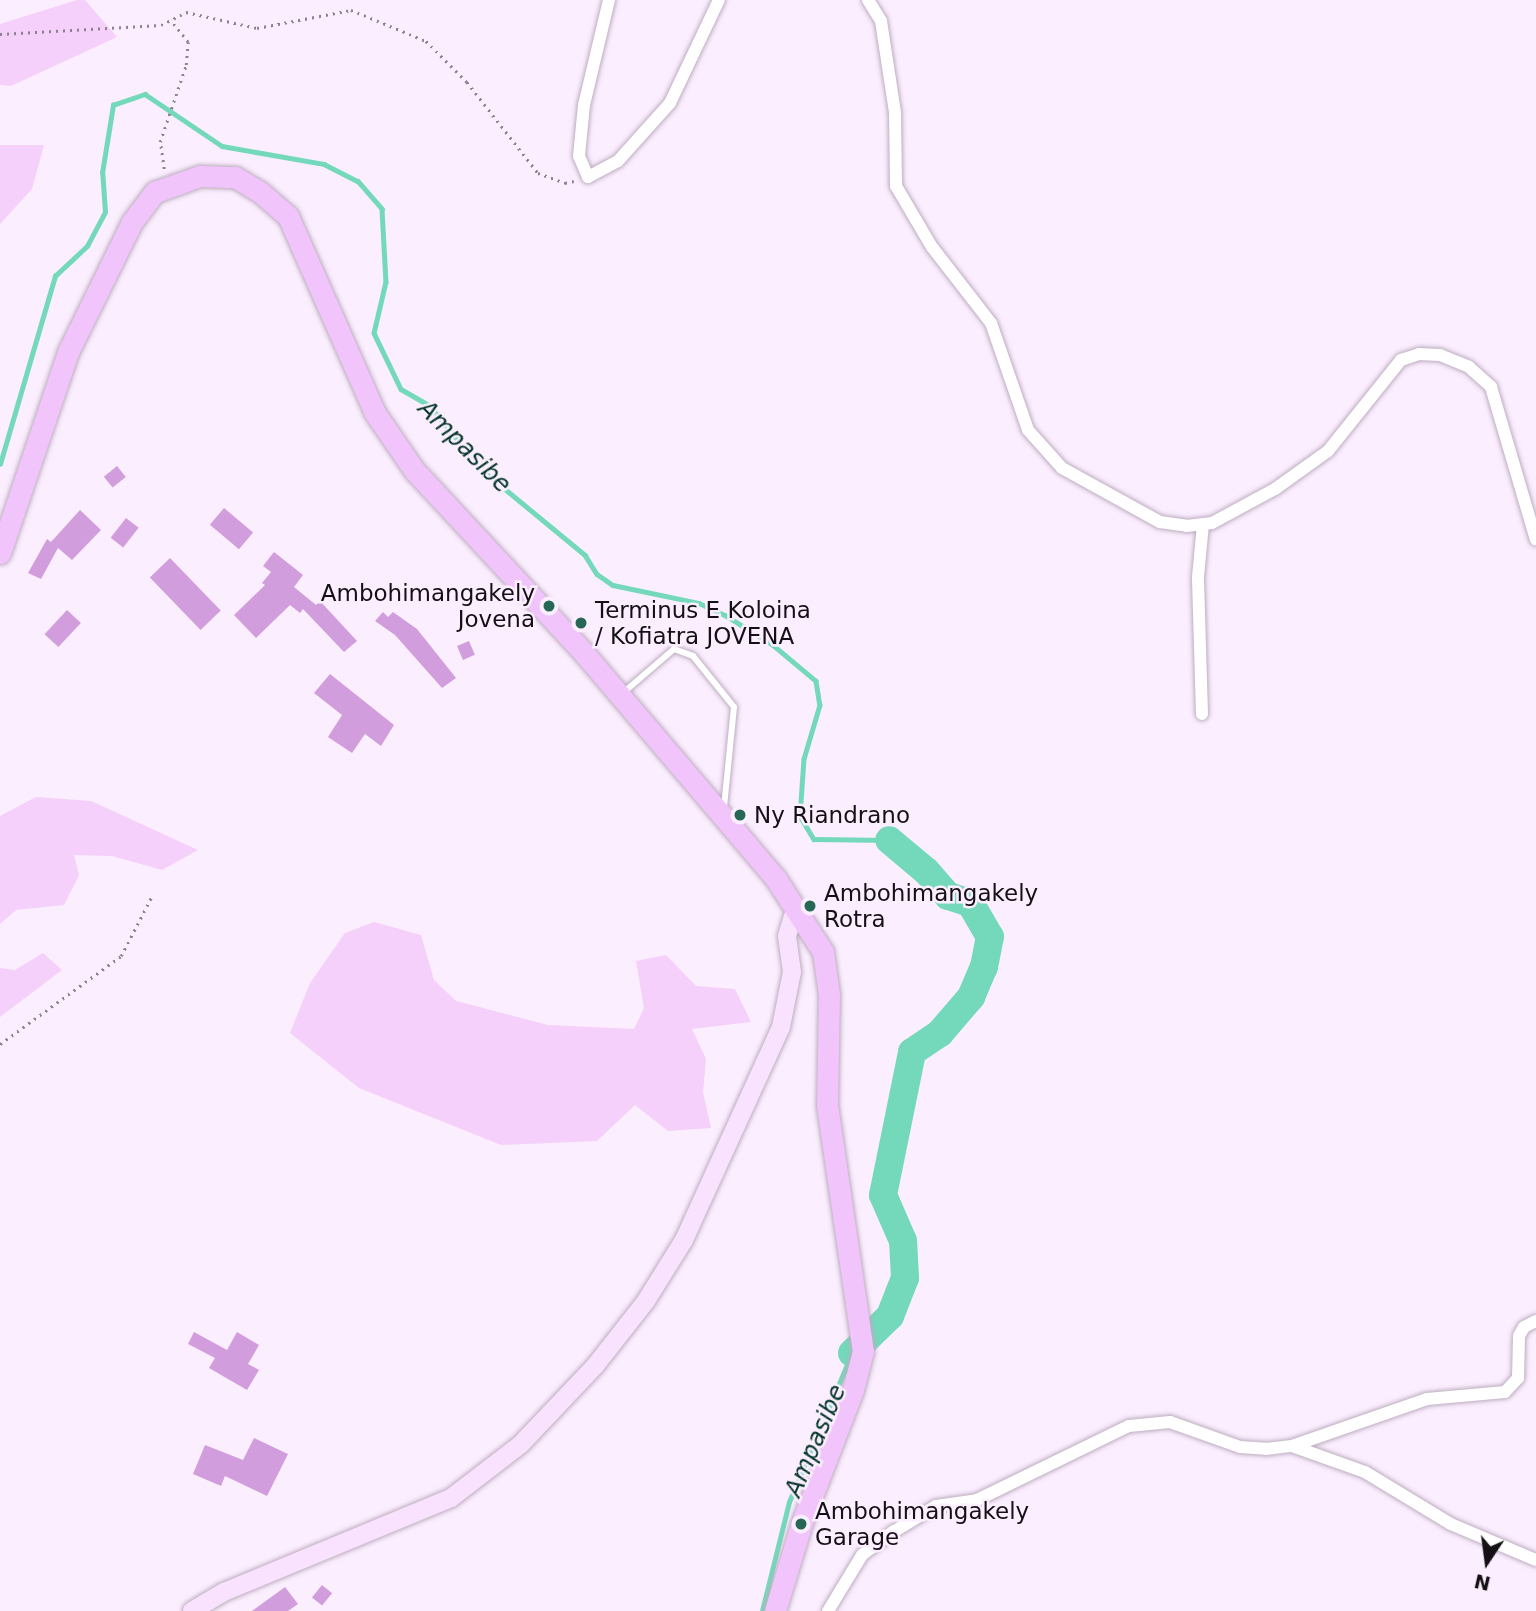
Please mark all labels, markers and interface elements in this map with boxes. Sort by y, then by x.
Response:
water label: Ampasibe [412,395,516,499]
place label: Ambohimangakely Jovena [321,579,535,633]
place label: Terminus E Koloina / Kofiatra JOVENA [595,596,811,650]
marker: Ambohimangakely Jovena [541,598,557,614]
marker: Terminus E Koloina / Kofiatra JOVENA [573,615,589,631]
place label: Ny Riandrano [754,801,910,829]
marker: Ny Riandrano [732,807,748,823]
place label: Ambohimangakely Rotra [824,879,1038,933]
marker: Ambohimangakely Rotra [802,898,818,914]
water label: Ampasibe [780,1381,852,1501]
place label: Ambohimangakely Garage [815,1497,1029,1551]
marker: Ambohimangakely Garage [793,1516,809,1532]
north arrow [1452,1527,1522,1597]
text: N [1472,1570,1492,1595]

